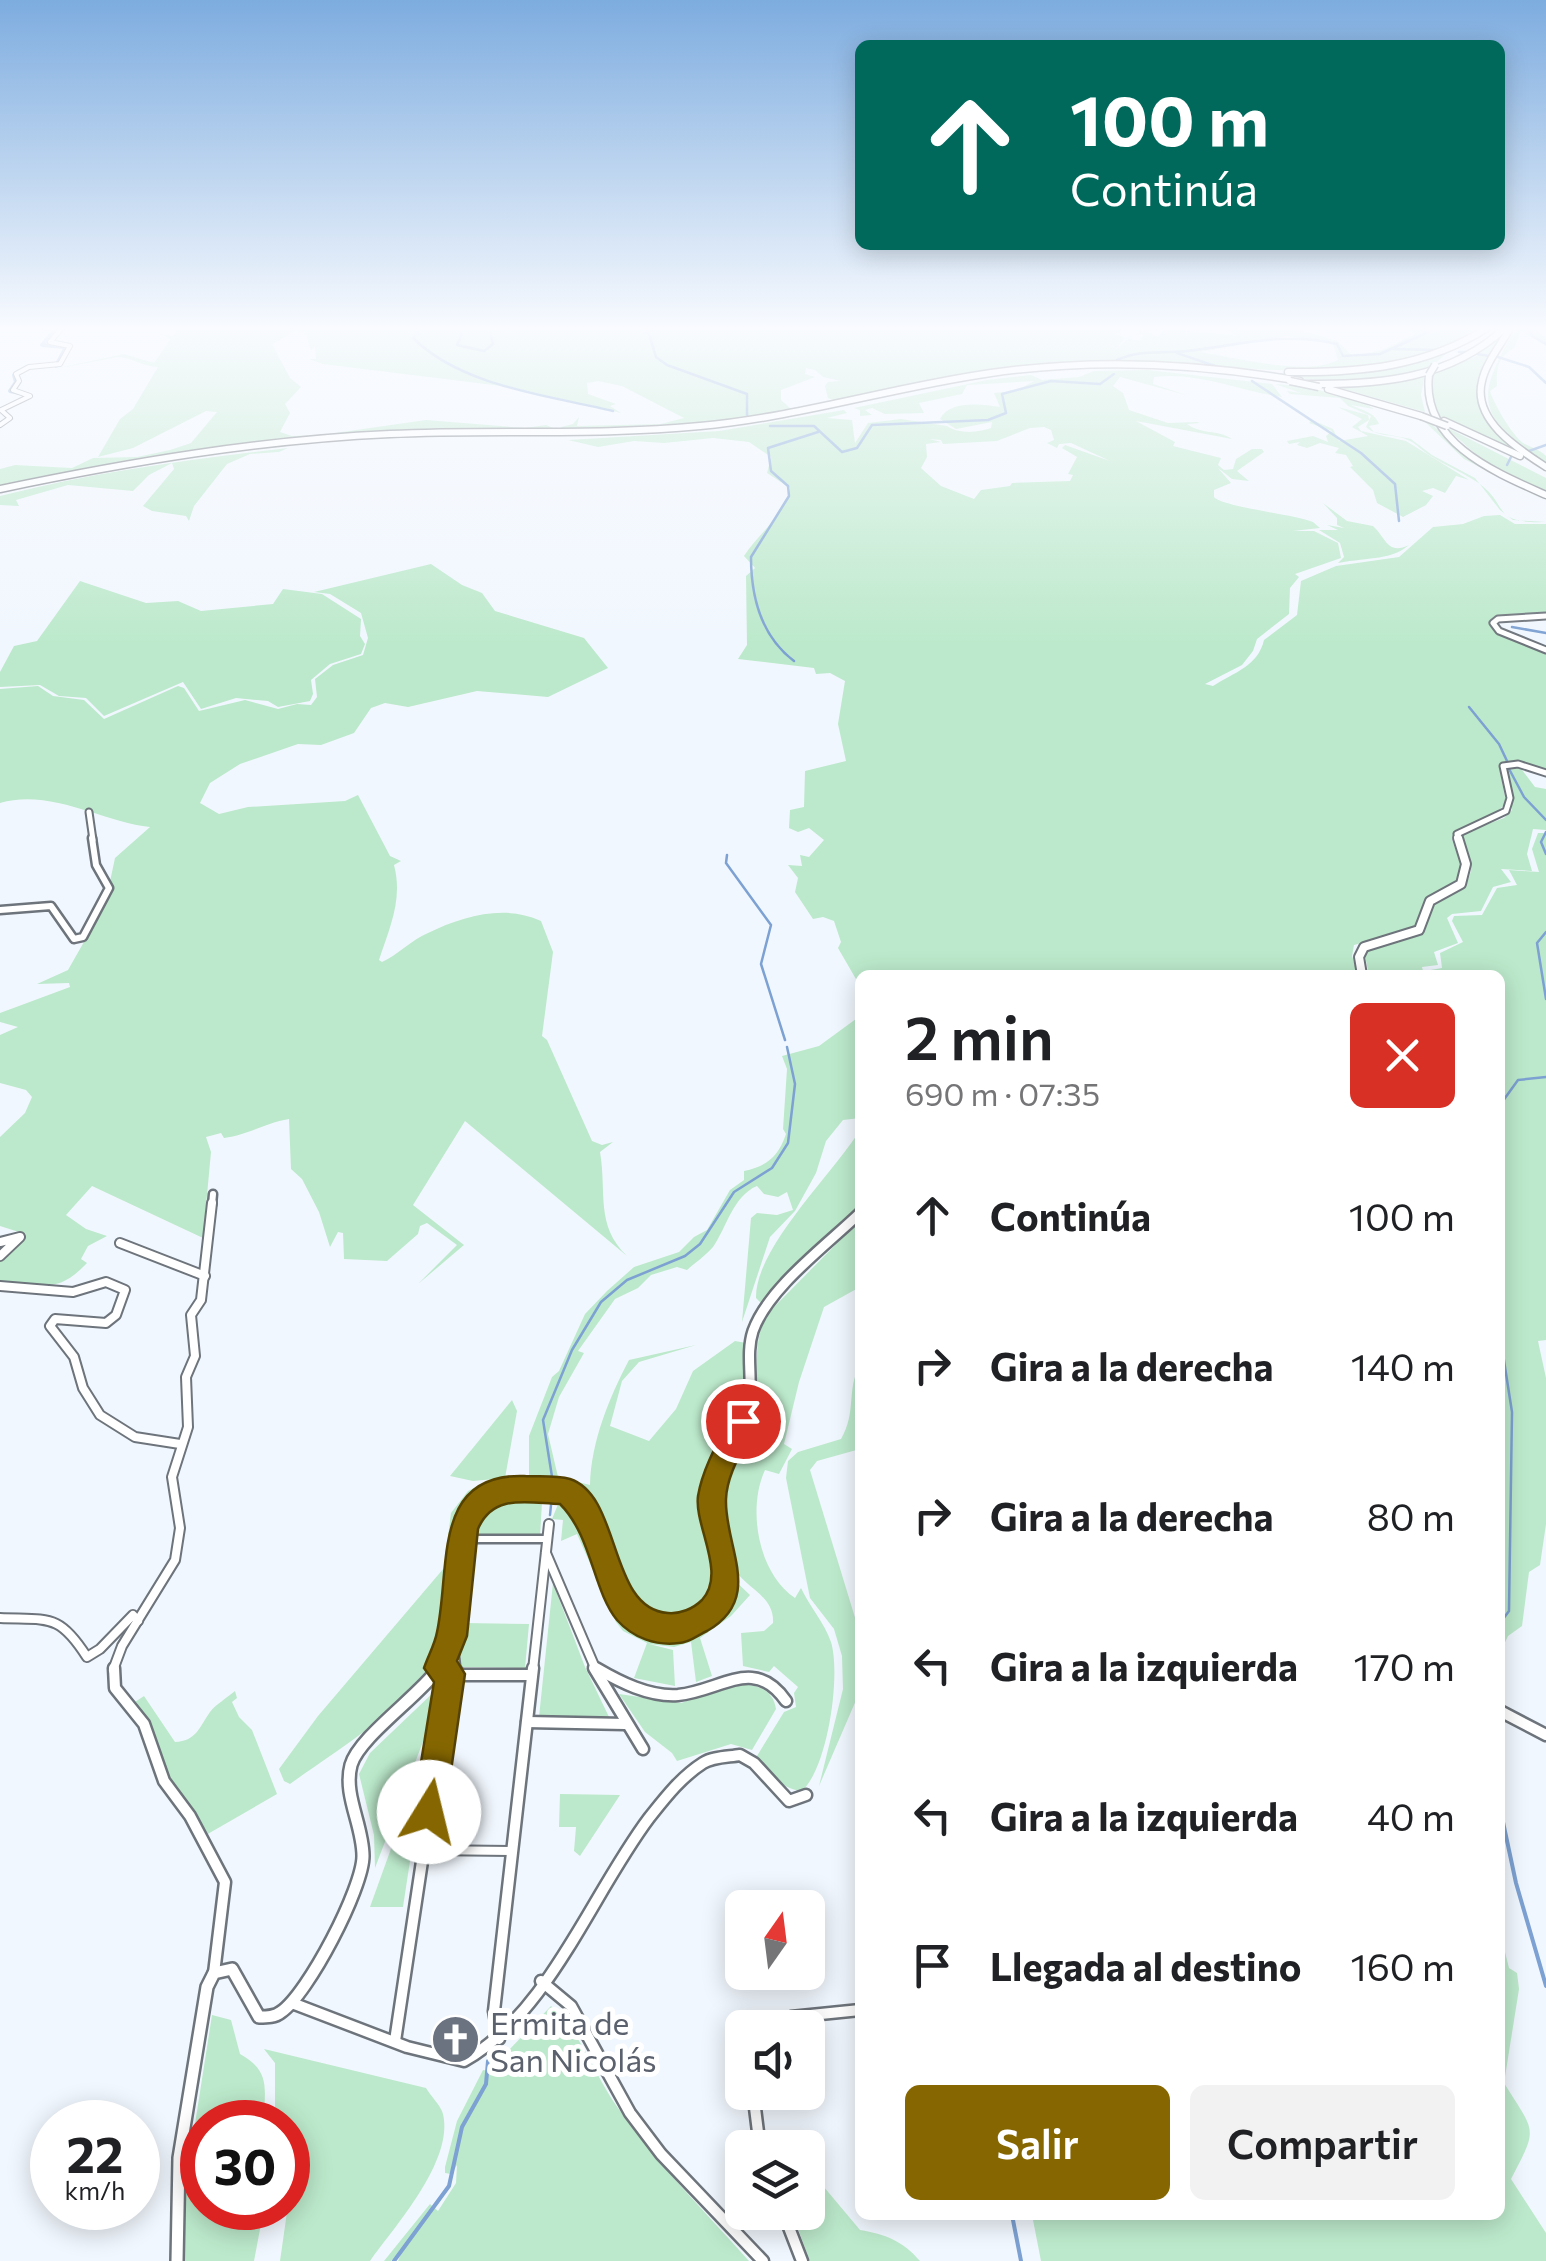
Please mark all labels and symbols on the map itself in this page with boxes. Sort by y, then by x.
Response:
pin [701,1379,786,1464]
position arrow [377,1760,481,1864]
north arrow [725,1890,825,1990]
place label: Ermita de San Nicolás [490,2002,657,2079]
church icon: Ermita de San Nicolás [429,2014,481,2066]
speed limit sign: 30 [180,2100,310,2230]

